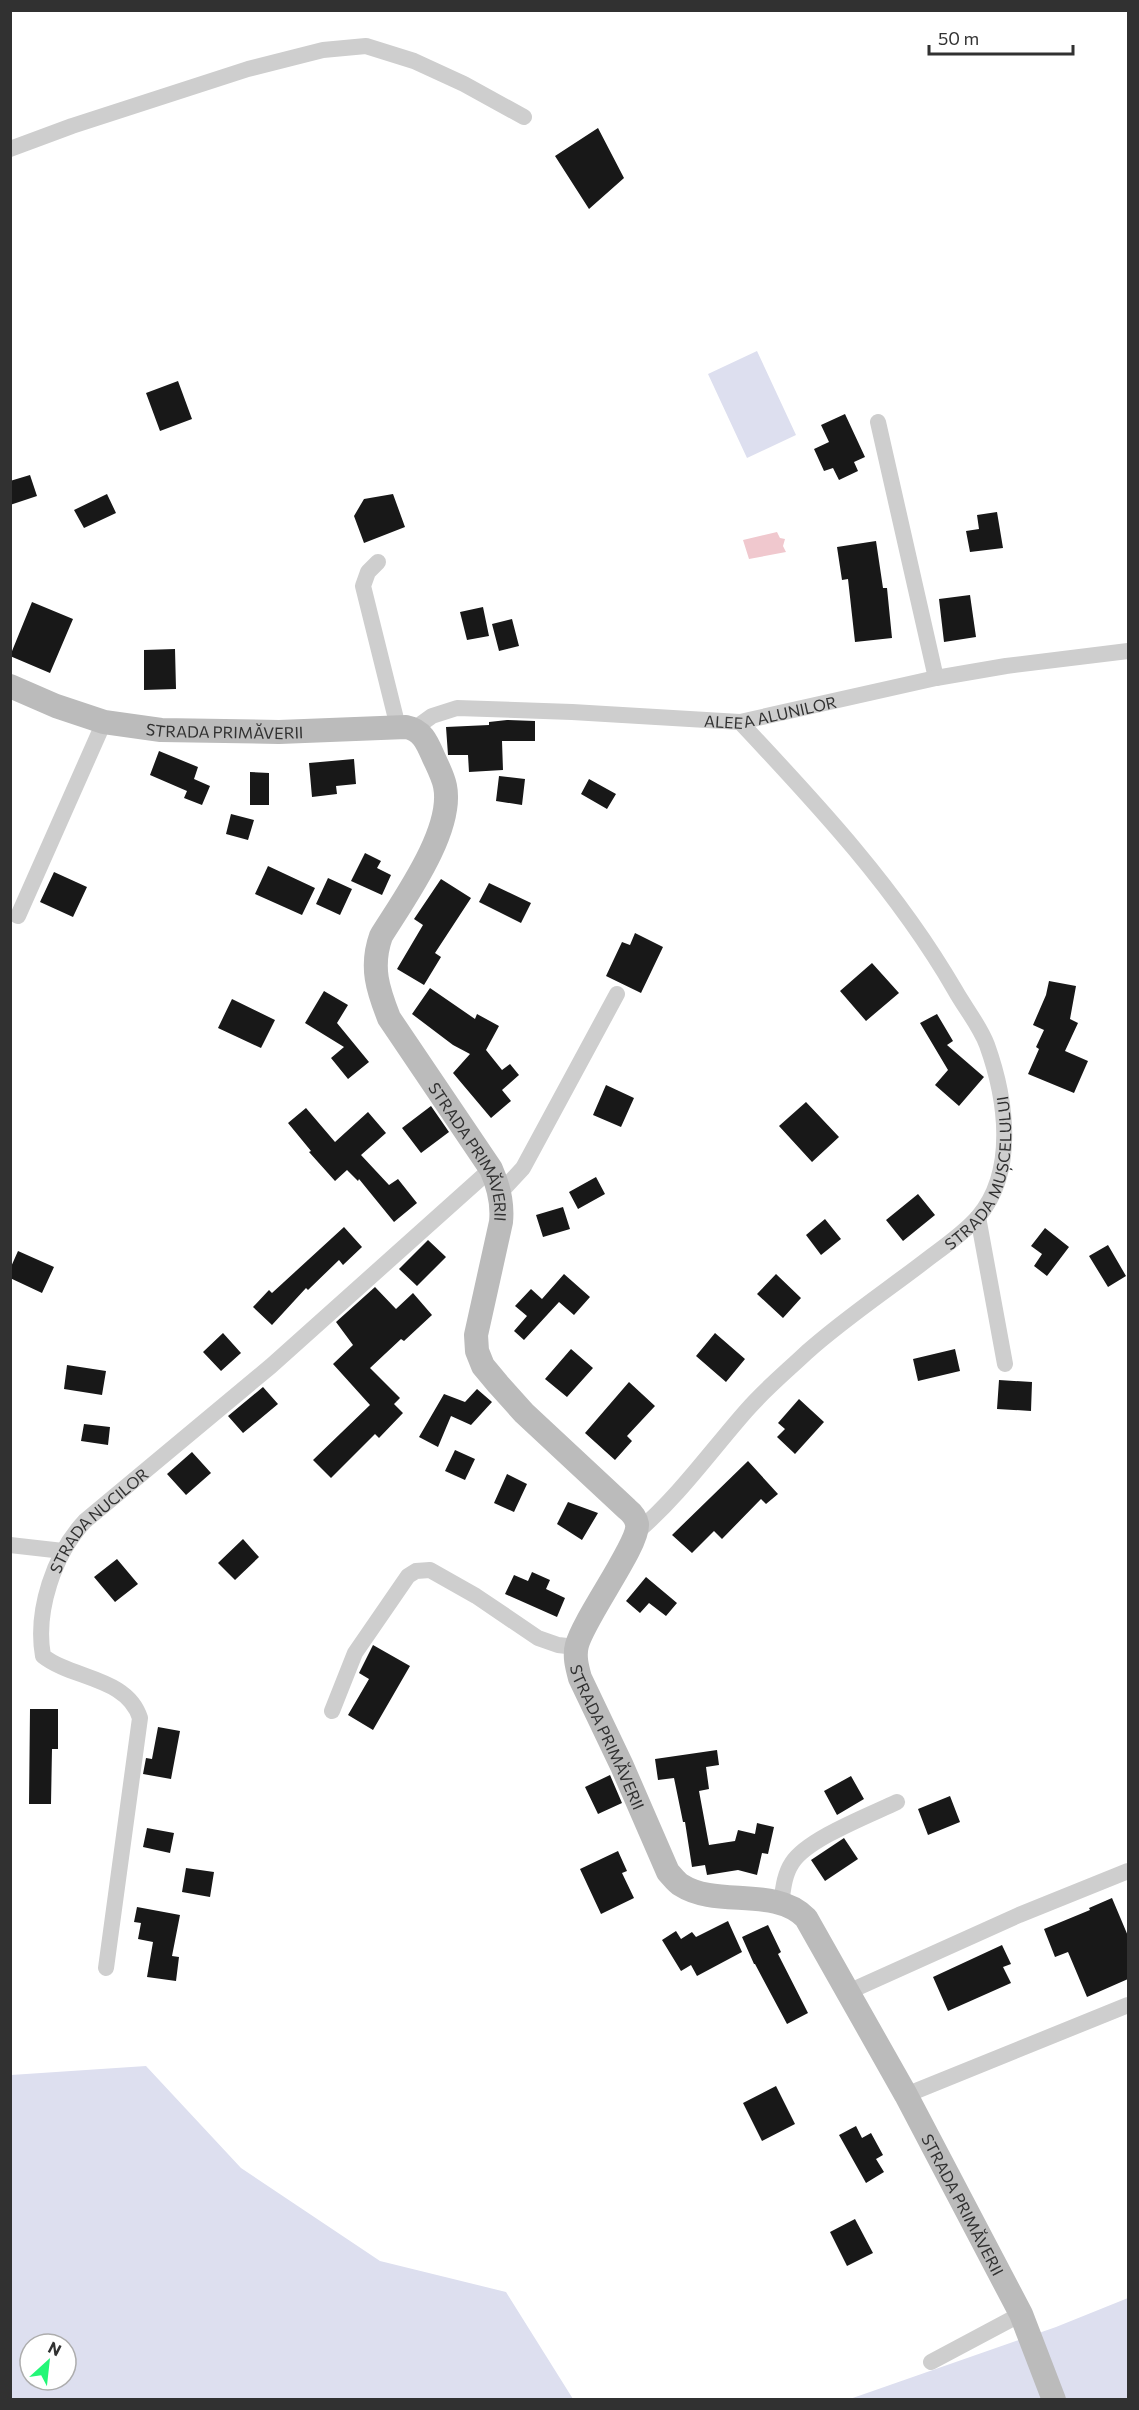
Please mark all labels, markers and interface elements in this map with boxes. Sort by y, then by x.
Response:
scale bar [929,18,1073,56]
text: 50 m [938,27,979,49]
street label: ALEEA ALUNILOR [704,691,838,732]
street label: STRADA PRIMĂVERII [145,719,304,742]
street label: STRADA PRIMĂVERII [425,1078,511,1222]
street label: STRADA MUȘCELULUI [940,1095,1014,1253]
street label: STRADA NUCILOR [45,1463,152,1576]
street label: STRADA PRIMĂVERII [567,1663,649,1812]
street label: STRADA PRIMĂVERII [918,2130,1008,2278]
north arrow [18,2332,78,2392]
text: N [45,2337,65,2359]

